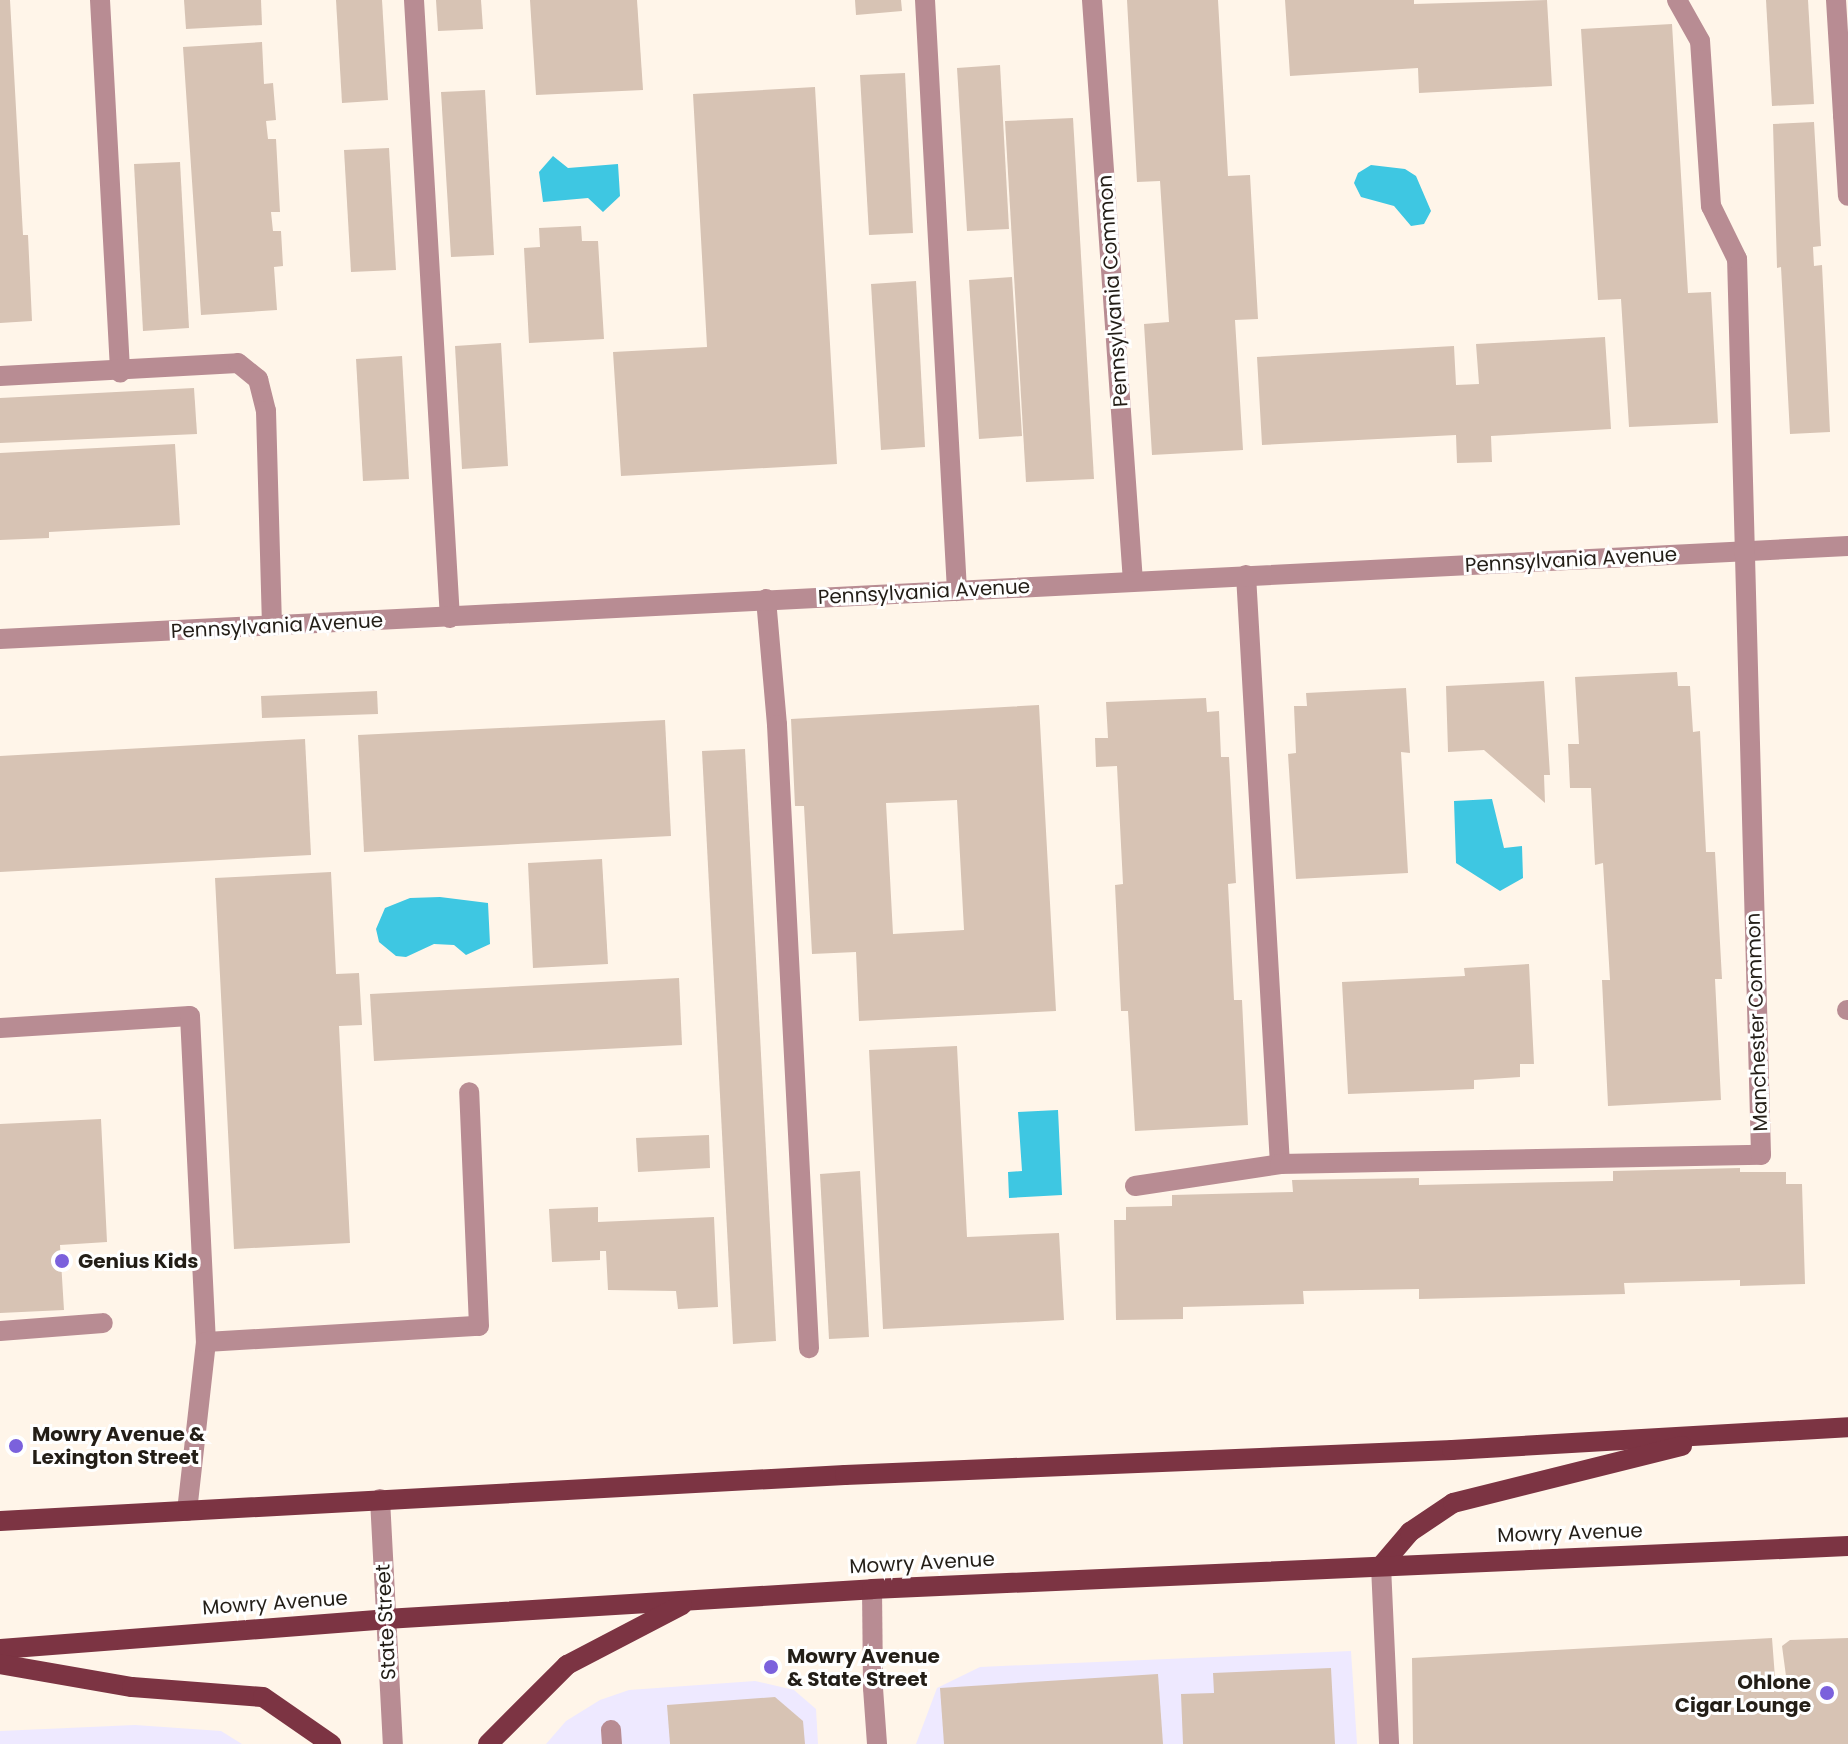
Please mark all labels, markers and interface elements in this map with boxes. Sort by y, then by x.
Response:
street label: Pennsylvania Common [1093,174,1133,408]
street label: Pennsylvania Avenue [1464,542,1678,578]
street label: Pennsylvania Avenue [817,574,1031,610]
street label: Pennsylvania Avenue [170,608,384,644]
street label: Manchester Common [1741,912,1773,1132]
place label: Genius Kids [78,1249,198,1273]
marker: Genius Kids [53,1252,71,1270]
place label: Mowry Avenue & Lexington Street [32,1422,205,1469]
marker: Mowry Avenue & Lexington Street [7,1437,25,1455]
street label: Mowry Avenue [1497,1518,1643,1548]
street label: Mowry Avenue [849,1547,995,1579]
street label: State Street [371,1563,401,1681]
street label: Mowry Avenue [202,1586,348,1620]
place label: Mowry Avenue & State Street [787,1644,940,1691]
marker: Mowry Avenue & State Street [762,1658,780,1676]
place label: Ohlone Cigar Lounge [1675,1670,1811,1717]
marker: Ohlone Cigar Lounge [1818,1684,1836,1702]

